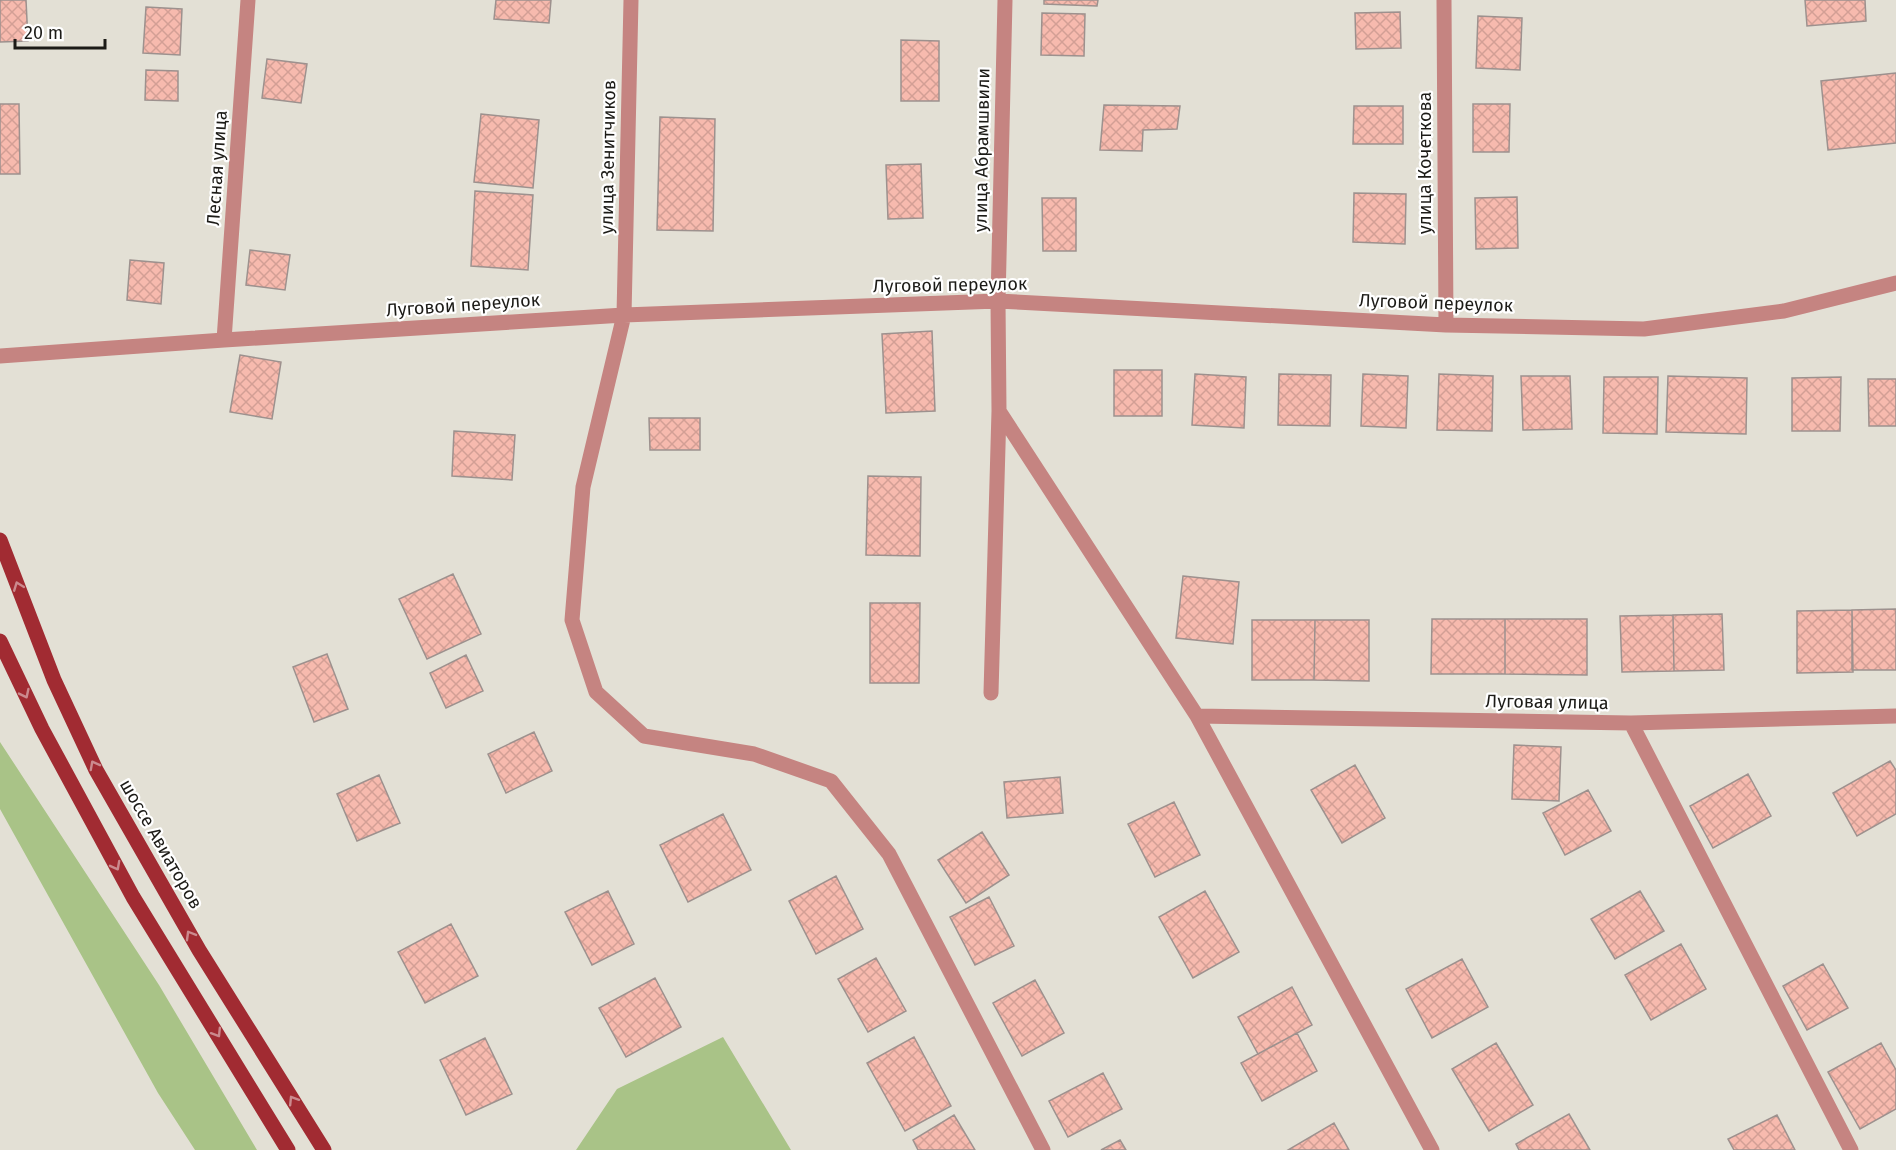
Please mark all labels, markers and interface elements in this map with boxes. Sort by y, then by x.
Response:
scale bar [15,12,105,50]
text: 20 m [24,22,63,44]
street label: улица Абрамшвили [970,68,994,232]
street label: улица Зенитчиков [596,80,620,234]
street label: улица Кочеткова [1414,92,1436,234]
street label: Лесная улица [202,110,232,226]
street label: Луговой переулок [873,273,1028,297]
street label: Луговой переулок [385,289,541,321]
street label: Луговой переулок [1358,289,1514,317]
one-way arrow [13,581,25,592]
one-way arrow [18,688,29,698]
street label: Луговая улица [1485,690,1609,714]
one-way arrow [90,761,101,771]
street label: шоссе Авиаторов [115,775,207,913]
one-way arrow [109,860,120,871]
one-way arrow [186,931,198,941]
one-way arrow [209,1027,221,1037]
one-way arrow [289,1096,301,1106]

